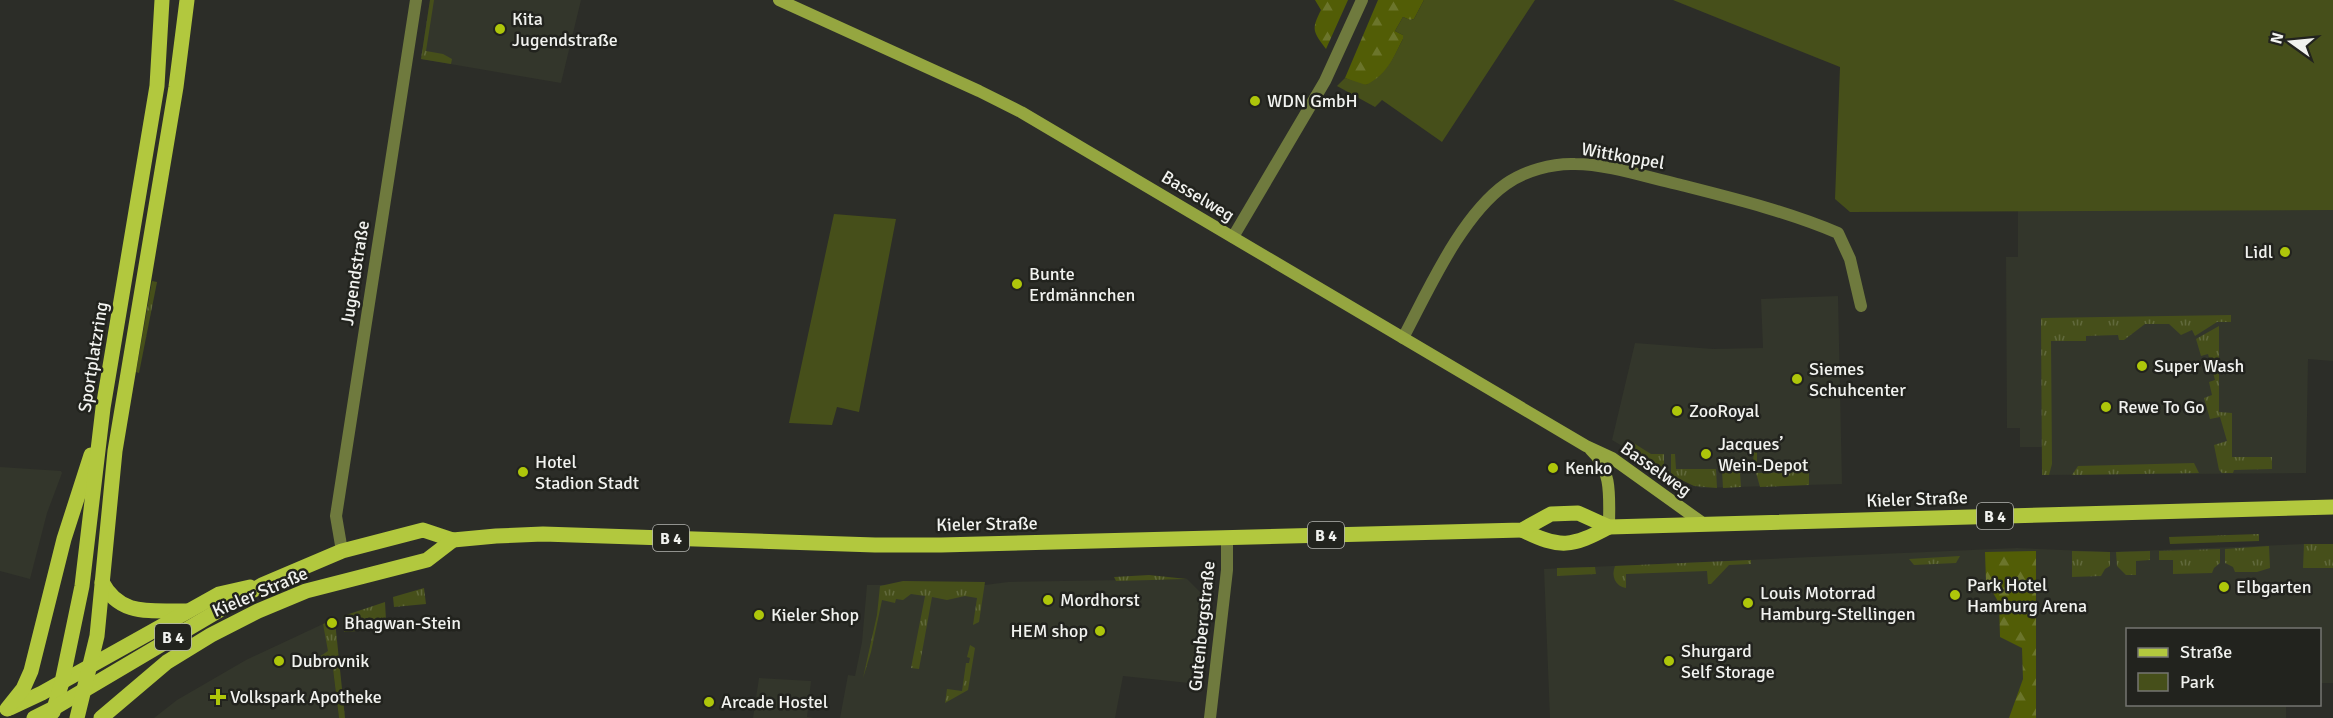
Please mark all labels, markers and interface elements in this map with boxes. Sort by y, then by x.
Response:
place label: Kita Jugendstraße [512,8,618,51]
north arrow [2261,12,2321,72]
marker: Kita Jugendstraße [493,22,507,36]
text: N [2266,30,2289,46]
place label: WDN GmbH [1267,90,1358,112]
marker: WDN GmbH [1248,94,1262,108]
street label: Wittkoppel [1580,138,1666,174]
street label: Basselweg [1158,166,1238,226]
street label: Jugendstraße [336,219,374,327]
place label: Lidl [2244,241,2273,263]
marker: Lidl [2278,245,2292,259]
place label: Bunte Erdmännchen [1029,263,1135,306]
marker: Bunte Erdmännchen [1010,277,1024,291]
street label: Sportplatzring [73,300,113,414]
place label: Super Wash [2154,355,2244,377]
place label: Siemes Schuhcenter [1809,358,1906,401]
marker: Super Wash [2135,359,2149,373]
marker: Siemes Schuhcenter [1790,372,1804,386]
place label: Rewe To Go [2118,396,2205,418]
place label: ZooRoyal [1689,400,1760,422]
marker: Rewe To Go [2099,400,2113,414]
marker: ZooRoyal [1670,404,1684,418]
place label: Jacques’ Wein-Depot [1718,433,1808,476]
street label: Basselweg [1616,437,1696,501]
marker: Jacques’ Wein-Depot [1699,447,1713,461]
place label: Hotel Stadion Stadt [535,451,639,494]
place label: Kenko [1565,457,1612,479]
marker: Kenko [1546,461,1560,475]
marker: Hotel Stadion Stadt [516,465,530,479]
street label: Kieler Straße [1866,486,1968,512]
road number: B 4 [1977,503,2013,529]
street label: Kieler Straße [936,512,1038,536]
road number: B 4 [1308,522,1344,548]
road number: B 4 [653,525,689,551]
street label: Gutenbergstraße [1184,560,1220,692]
street label: Kieler Straße [209,562,311,622]
place label: Park Hotel Hamburg Arena [1967,574,2087,617]
place label: Elbgarten [2236,576,2312,598]
marker: Elbgarten [2217,580,2231,594]
place label: Louis Motorrad Hamburg-Stellingen [1760,582,1916,625]
marker: Park Hotel Hamburg Arena [1948,588,1962,602]
place label: Mordhorst [1060,589,1140,611]
marker: Mordhorst [1041,593,1055,607]
marker: Louis Motorrad Hamburg-Stellingen [1741,596,1755,610]
place label: Kieler Shop [771,604,859,626]
marker: Kieler Shop [752,608,766,622]
place label: Bhagwan-Stein [344,612,461,634]
marker: Bhagwan-Stein [325,616,339,630]
place label: HEM shop [1011,620,1088,642]
road number: B 4 [155,624,191,650]
marker: HEM shop [1093,624,1107,638]
legend [2126,628,2321,706]
place label: Shurgard Self Storage [1681,640,1775,683]
text: Straße [2180,641,2232,663]
place label: Dubrovnik [291,650,369,672]
marker: Dubrovnik [272,654,286,668]
marker: Shurgard Self Storage [1662,654,1676,668]
text: Park [2180,671,2215,693]
place label: Volkspark Apotheke [230,686,382,708]
marker: Volkspark Apotheke [211,690,225,704]
place label: Arcade Hostel [721,691,828,713]
marker: Arcade Hostel [702,695,716,709]

